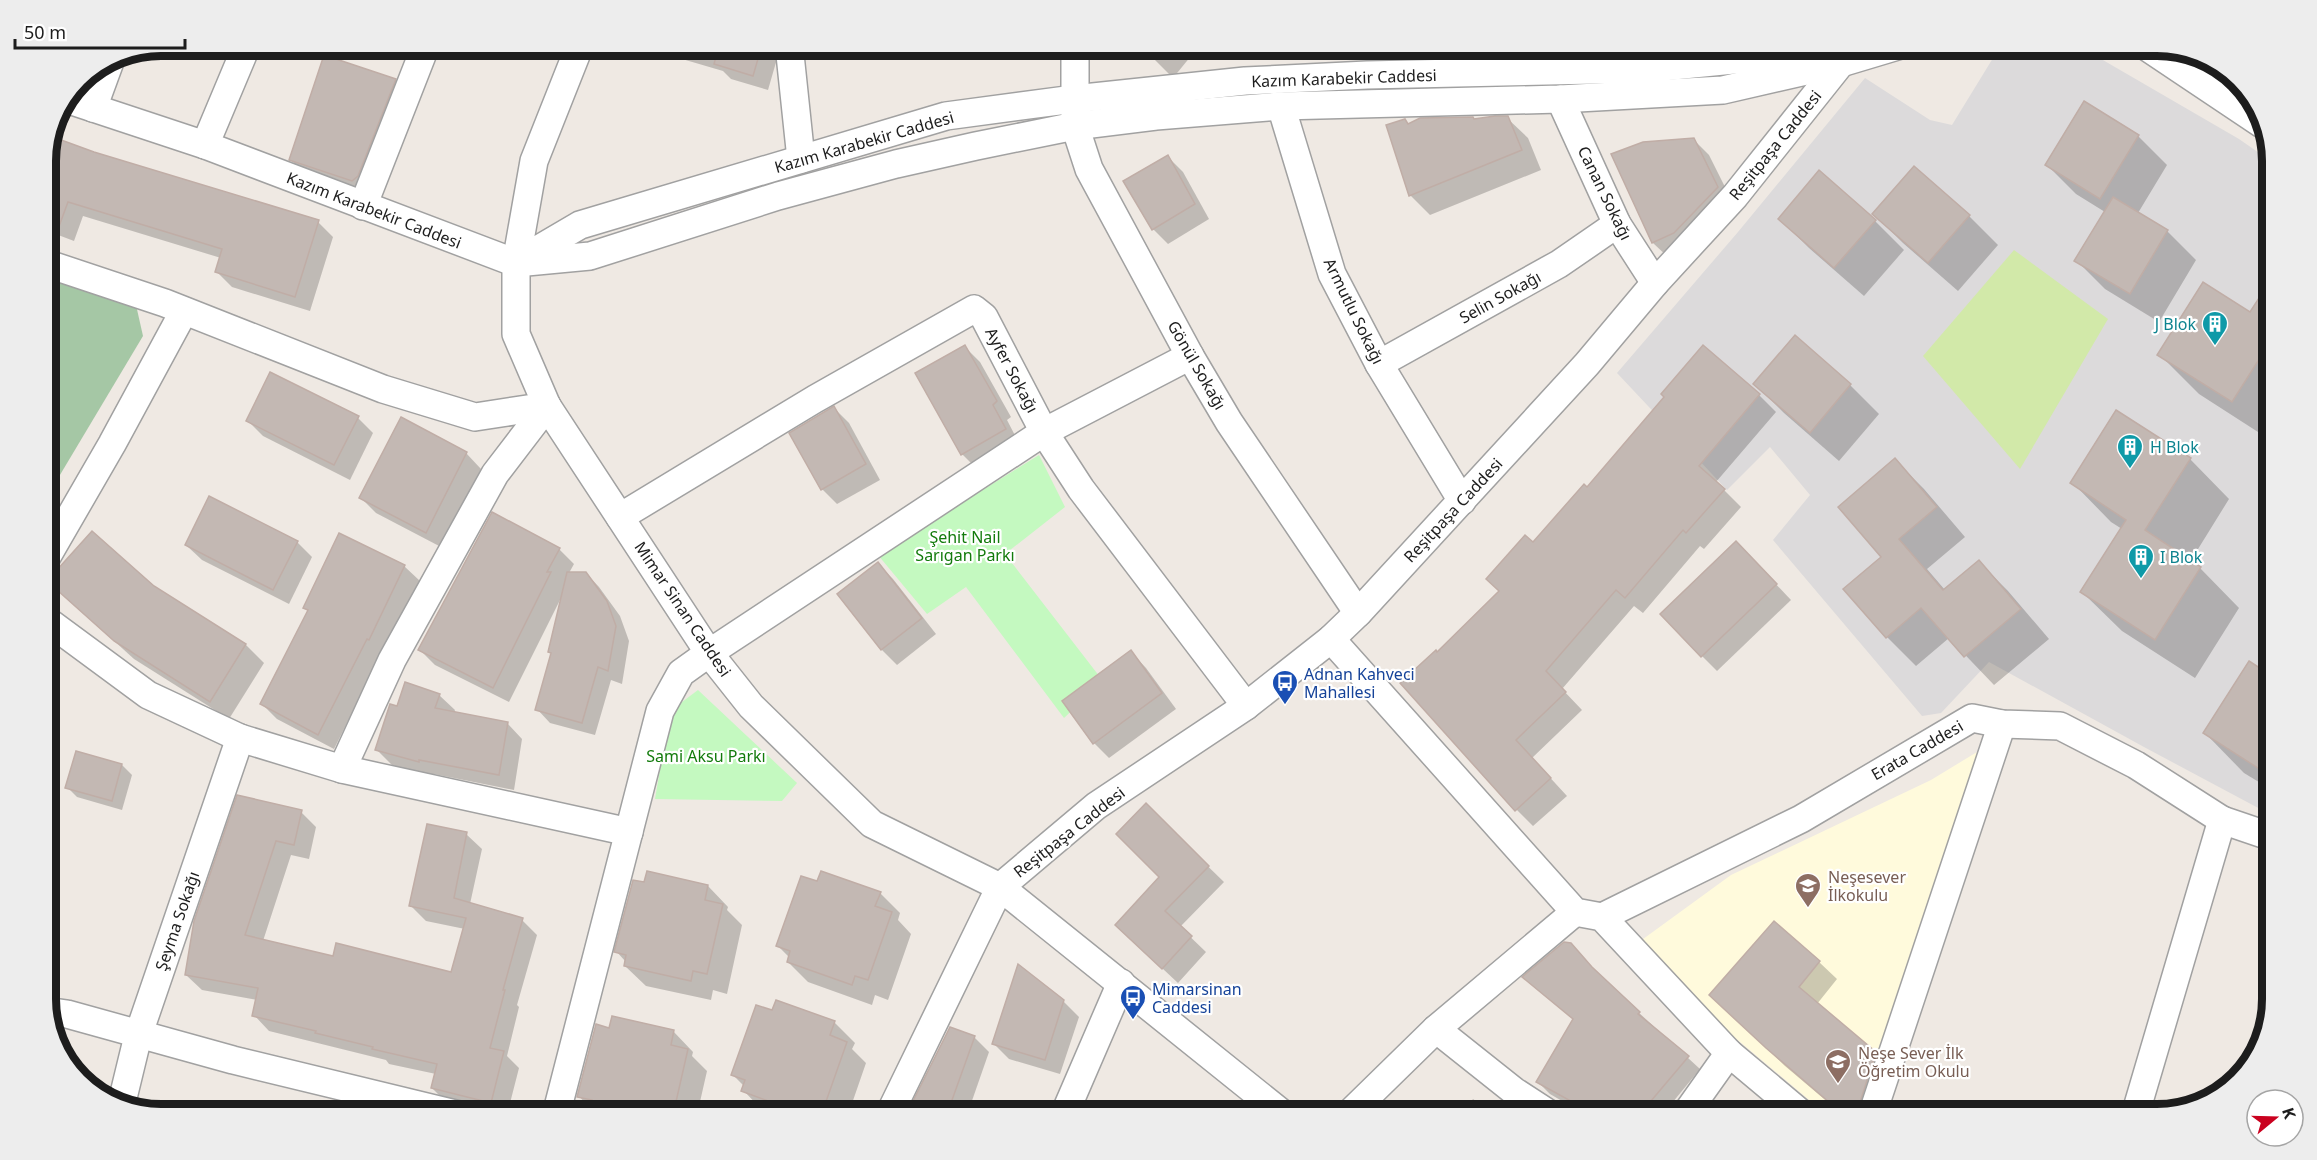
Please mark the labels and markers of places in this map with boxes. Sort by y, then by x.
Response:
building icon: J Blok [2200,309,2230,347]
place label: J Blok [2153,313,2196,335]
building icon: H Blok [2115,432,2145,470]
place label: H Blok [2150,436,2199,458]
building icon: I Blok [2126,542,2156,580]
place label: I Blok [2160,546,2203,568]
place label: Adnan Kahveci Mahallesi [1304,663,1415,703]
bus stop icon: Adnan Kahveci Mahallesi [1270,668,1300,706]
place label: Neşesever İlkokulu [1828,866,1906,906]
school or university icon: Neşesever İlkokulu [1793,871,1823,909]
place label: Mimarsinan Caddesi [1152,978,1242,1018]
bus stop icon: Mimarsinan Caddesi [1118,983,1148,1021]
place label: Neşe Sever İlk Öğretim Okulu [1858,1042,1970,1082]
school or university icon: Neşe Sever İlk Öğretim Okulu [1823,1047,1853,1085]

